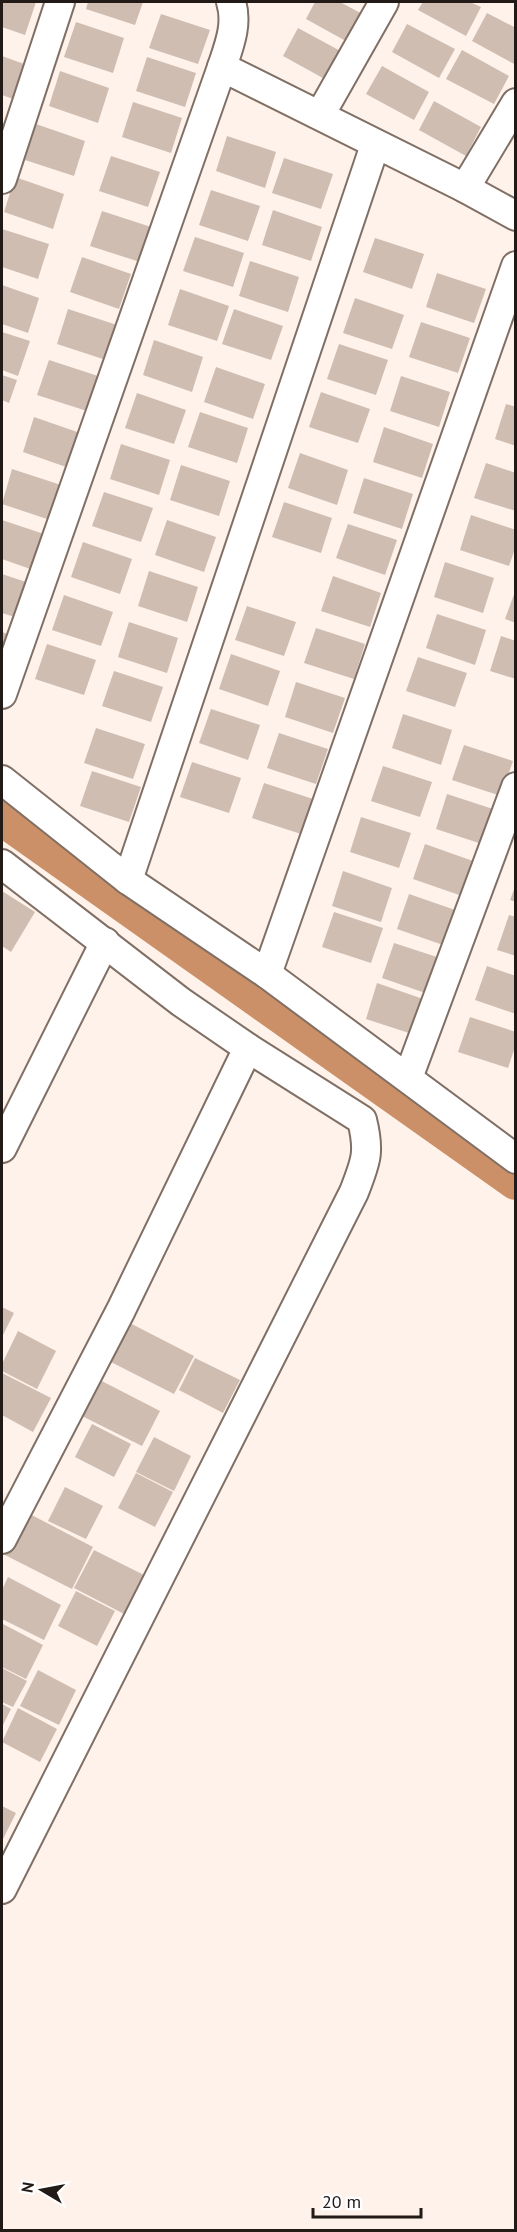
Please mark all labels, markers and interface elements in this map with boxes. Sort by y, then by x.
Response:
north arrow [12,2160,72,2220]
text: N [16,2180,38,2194]
scale bar [313,2181,421,2219]
text: 20 m [322,2190,361,2213]

